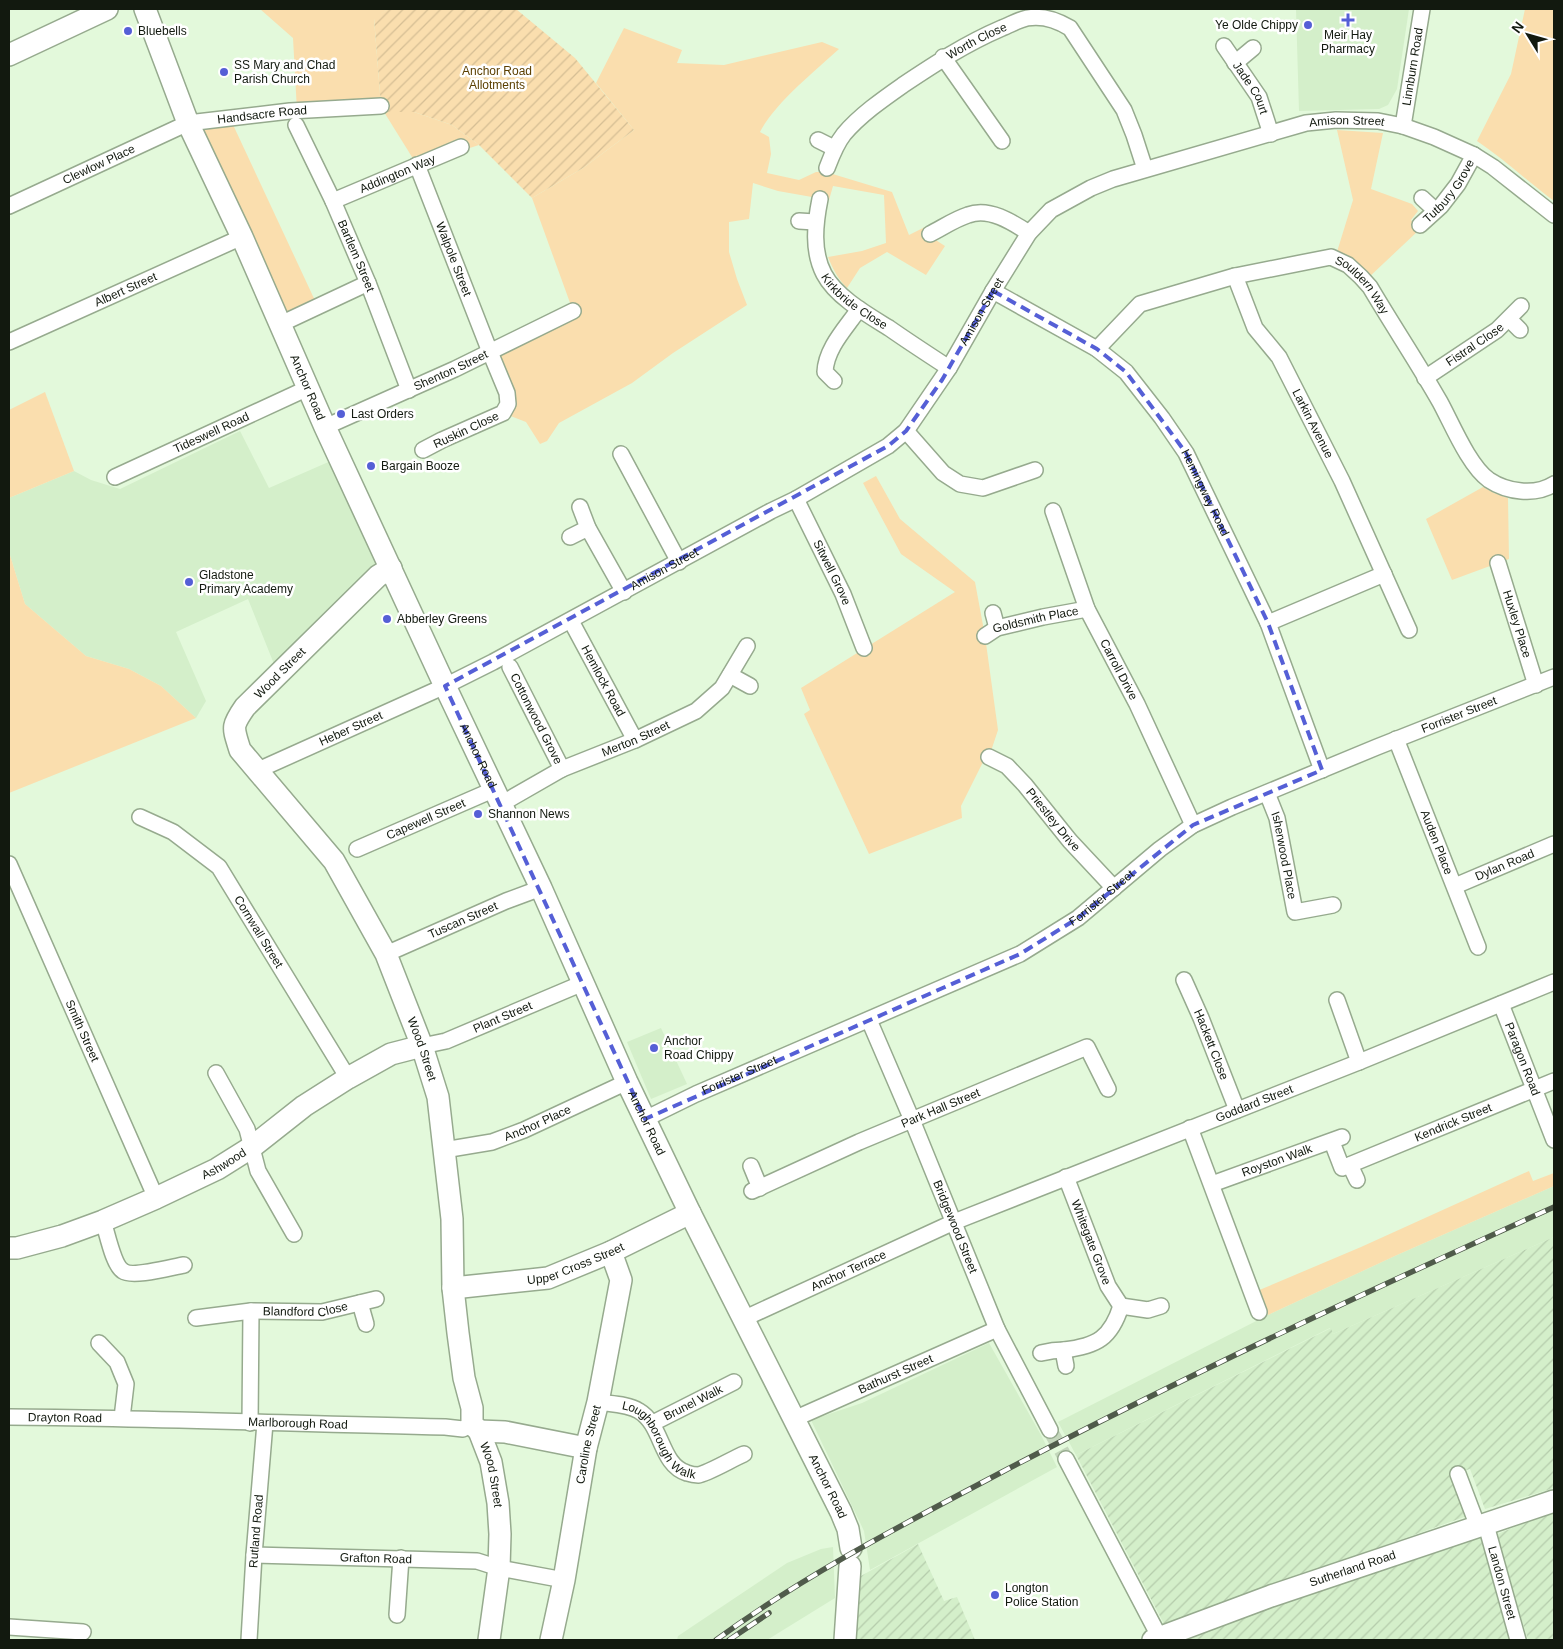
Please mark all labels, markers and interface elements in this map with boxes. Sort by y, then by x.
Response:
north arrow [1503,10,1553,60]
marker: Meir Hay Pharmacy [1342,14,1354,26]
place label: Ye Olde Chippy [1215,18,1298,32]
text: N [1508,18,1527,36]
marker: Ye Olde Chippy [1302,19,1314,31]
street label: Worth Close [944,20,1009,62]
place label: Bluebells [138,24,187,38]
marker: Bluebells [122,25,134,37]
street label: Linnburn Road [1399,27,1426,107]
place label: Meir Hay Pharmacy [1321,28,1375,56]
place label: SS Mary and Chad Parish Church [234,58,335,86]
street label: Jade Court [1230,59,1271,116]
park label: Anchor Road Allotments [462,64,532,92]
marker: SS Mary and Chad Parish Church [218,66,230,78]
street label: Handsacre Road [217,103,307,126]
street label: Amison Street [1309,113,1386,130]
street label: Clewlow Place [60,141,137,187]
street label: Addington Way [357,152,438,196]
street label: Tutbury Grove [1420,157,1477,226]
street label: Bartlem Street [335,218,378,294]
street label: Walpole Street [433,220,475,299]
street label: Souldern Way [1333,253,1392,317]
street label: Albert Street [92,269,160,310]
street label: Kirkbride Close [818,271,890,332]
street label: Amison Street [957,275,1007,348]
street label: Fistral Close [1443,320,1507,369]
street label: Shenton Street [412,347,491,394]
street label: Anchor Road [287,352,328,422]
street label: Larkin Avenue [1289,387,1336,461]
place label: Last Orders [351,407,414,421]
marker: Last Orders [335,408,347,420]
street label: Tideswell Road [171,409,251,456]
street label: Ruskin Close [431,409,501,451]
street label: Hemingway Road [1178,447,1232,538]
place label: Bargain Booze [381,459,460,473]
marker: Bargain Booze [365,460,377,472]
street label: Sitwell Grove [810,538,854,607]
street label: Amison Street [628,544,702,593]
place label: Gladstone Primary Academy [199,568,293,596]
marker: Gladstone Primary Academy [183,576,195,588]
street label: Huxley Place [1500,589,1534,660]
street label: Goldsmith Place [991,604,1080,636]
place label: Abberley Greens [397,612,487,626]
marker: Abberley Greens [381,613,393,625]
street label: Carroll Drive [1097,637,1141,702]
street label: Hemlock Road [578,643,628,719]
street label: Wood Street [252,644,309,701]
street label: Cottonwood Grove [507,671,565,767]
street label: Forrister Street [1419,693,1499,736]
street label: Heber Street [317,708,385,749]
street label: Merton Street [600,717,672,760]
street label: Anchor Road [457,721,500,790]
street label: Priestley Drive [1023,785,1083,854]
street label: Capewell Street [384,795,468,842]
place label: Shannon News [488,807,569,821]
marker: Shannon News [472,808,484,820]
street label: Auden Place [1418,808,1456,877]
street label: Isherwood Place [1268,809,1299,901]
street label: Dylan Road [1473,846,1536,884]
street label: Forrister Street [1067,866,1137,929]
street label: Cornwall Street [231,893,286,971]
street label: Tuscan Street [426,898,500,941]
street label: Smith Street [63,997,102,1064]
street label: Plant Street [471,998,535,1036]
street label: Hackett Close [1191,1007,1232,1082]
street label: Wood Street [404,1015,440,1083]
street label: Paragon Road [1502,1020,1543,1098]
place label: Anchor Road Chippy [664,1034,733,1062]
marker: Anchor Road Chippy [648,1042,660,1054]
street label: Forrister Street [700,1053,779,1098]
street label: Goddard Street [1213,1082,1296,1125]
street label: Park Hall Street [899,1085,983,1131]
street label: Anchor Road [625,1088,668,1158]
street label: Kendrick Street [1412,1100,1494,1144]
street label: Anchor Place [502,1102,573,1144]
street label: Royston Walk [1240,1141,1315,1180]
street label: Ashwood [199,1145,249,1182]
street label: Bridgewood Street [930,1178,981,1276]
street label: Whitegate Grove [1068,1198,1114,1287]
street label: Upper Cross Street [526,1239,627,1287]
street label: Anchor Terrace [809,1247,889,1294]
street label: Blandford Close [263,1299,350,1319]
street label: Bathurst Street [856,1351,936,1397]
street label: Brunel Walk [661,1381,726,1423]
street label: Loughborough Walk [621,1398,698,1482]
street label: Caroline Street [573,1403,604,1485]
street label: Drayton Road [28,1410,102,1425]
street label: Marlborough Road [248,1415,348,1432]
street label: Wood Street [477,1440,505,1508]
street label: Anchor Road [806,1452,850,1520]
street label: Rutland Road [246,1494,266,1568]
street label: Landon Street [1485,1545,1519,1622]
street label: Sutherland Road [1308,1548,1398,1590]
street label: Grafton Road [340,1550,412,1566]
place label: Longton Police Station [1005,1581,1078,1609]
marker: Longton Police Station [989,1589,1001,1601]

